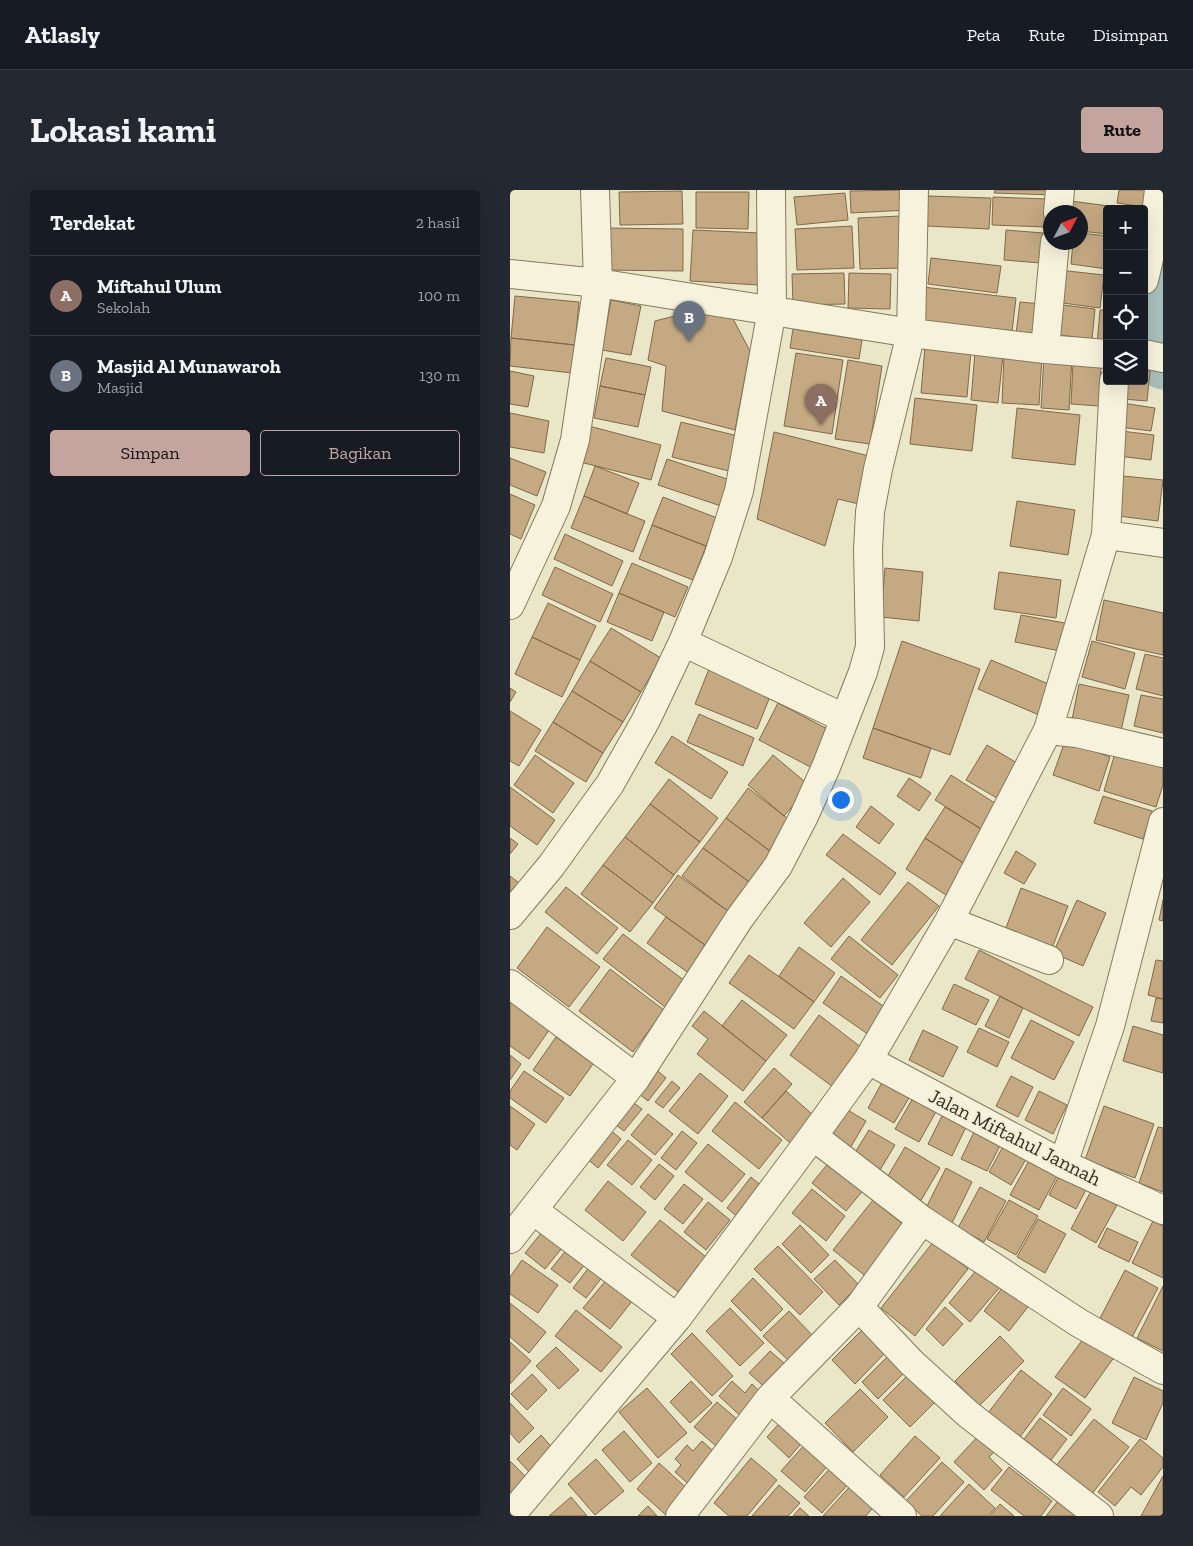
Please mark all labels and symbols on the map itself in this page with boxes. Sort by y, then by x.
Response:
north arrow [1043,205,1088,250]
pin: B [673,301,705,342]
pin: A [805,384,837,425]
your location [828,787,854,813]
street label: Jalan Miftahul Jannah [925,1083,1106,1191]

